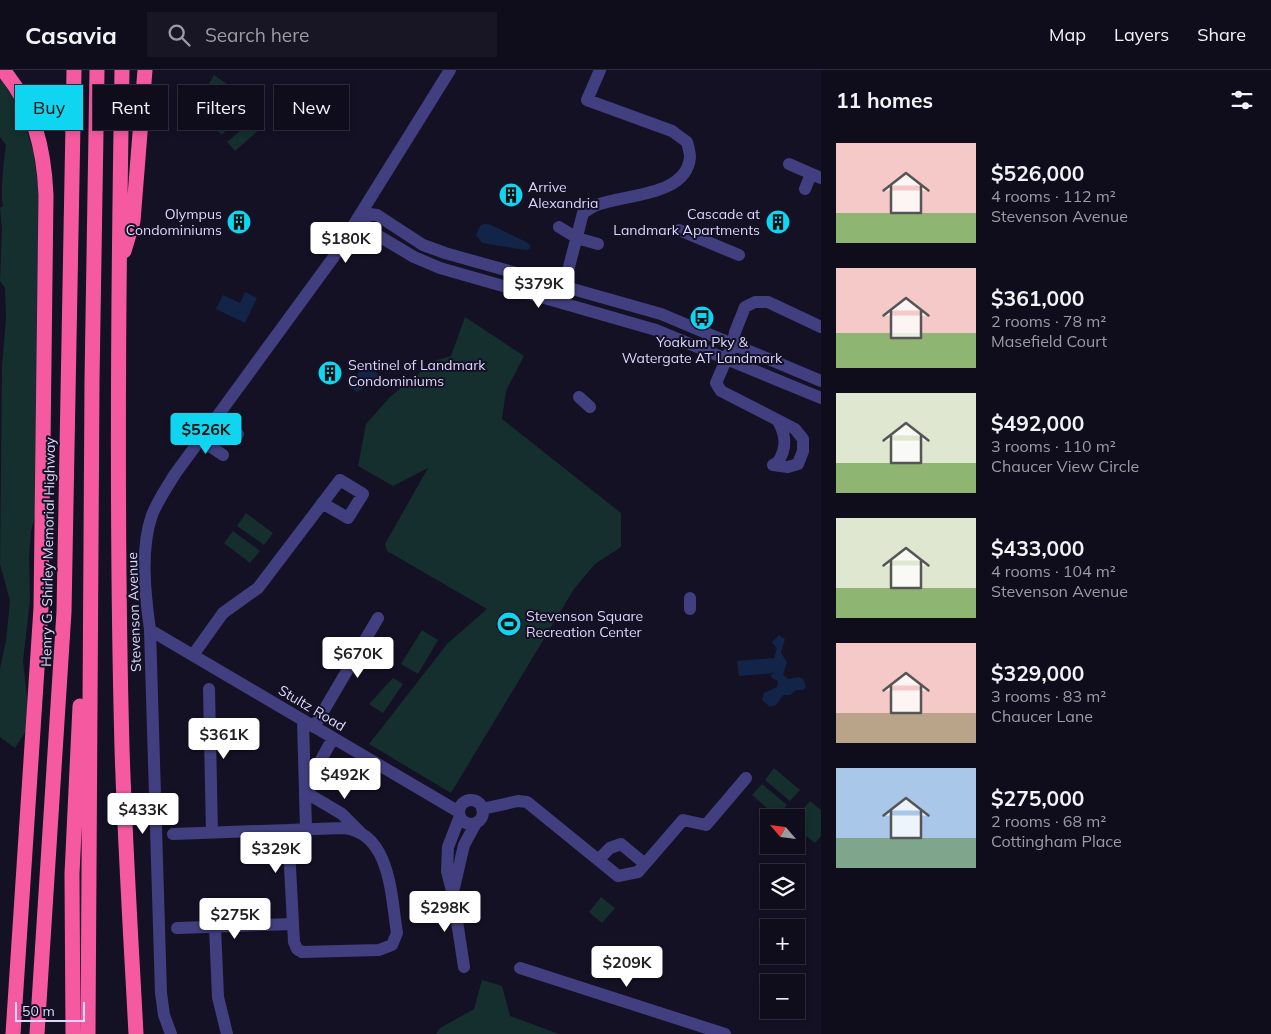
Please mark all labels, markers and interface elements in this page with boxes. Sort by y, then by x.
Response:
search box [147,12,497,57]
text: Casavia [25,20,117,50]
icon: search [165,21,193,49]
text: Search here [205,23,309,47]
text: Map [1049,23,1086,46]
text: Layers [1114,23,1169,46]
text: Share [1197,23,1246,46]
chip: Buy [15,85,83,130]
chip: Rent [93,85,168,130]
chip: Filters [178,85,264,130]
chip: New [274,85,349,130]
icon: filters [1228,86,1256,114]
text: 11 homes [836,87,933,113]
text: $526,000 [991,160,1084,186]
icon: home [876,163,936,223]
place label: Arrive Alexandria [528,178,598,212]
building icon: Arrive Alexandria [498,182,524,208]
text: 4 rooms · 112 m² [991,186,1116,206]
place label: Olympus Condominiums [126,205,222,239]
place label: Cascade at Landmark Apartments [613,205,760,239]
text: Stevenson Avenue [991,206,1128,226]
building icon: Olympus Condominiums [226,209,252,235]
building icon: Cascade at Landmark Apartments [765,209,791,235]
pin: $180K [311,222,381,264]
text: $180K [321,228,371,248]
pin: $379K [504,266,574,309]
text: $379K [514,273,564,293]
text: $361,000 [991,285,1084,311]
icon: home [876,288,936,348]
bus stop icon: Yoakum Pky & Watergate AT Landmark [689,305,715,331]
text: 2 rooms · 78 m² [991,311,1106,331]
text: Masefield Court [991,331,1107,351]
place label: Yoakum Pky & Watergate AT Landmark [622,333,783,367]
place label: Sentinel of Landmark Condominiums [348,356,486,390]
building icon: Sentinel of Landmark Condominiums [317,360,343,386]
text: $492,000 [991,410,1084,436]
pin: $526K [171,412,241,455]
icon: home [876,413,936,473]
text: $526K [181,419,231,439]
street label: Henry G. Shirley Memorial Highway [37,436,59,667]
text: 3 rooms · 110 m² [991,436,1116,456]
text: Chaucer View Circle [991,456,1139,476]
text: $433,000 [991,535,1084,561]
icon: home [876,538,936,598]
street label: Stevenson Avenue [123,552,145,672]
text: 4 rooms · 104 m² [991,561,1116,581]
text: Stevenson Avenue [991,581,1128,601]
place label: Stevenson Square Recreation Center [526,607,643,641]
sports icon: Stevenson Square Recreation Center [496,611,522,637]
pin: $670K [323,636,393,679]
text: $670K [333,643,383,663]
text: $329,000 [991,660,1084,686]
icon: home [876,663,936,723]
street label: Stultz Road [275,681,349,735]
text: 3 rooms · 83 m² [991,686,1106,706]
text: Chaucer Lane [991,706,1093,726]
pin: $361K [189,718,259,760]
text: $361K [199,724,249,744]
pin: $492K [310,758,380,800]
text: $492K [320,764,370,784]
text: $275,000 [991,785,1084,811]
icon: home [876,788,936,848]
pin: $433K [108,792,178,835]
text: $433K [118,799,168,819]
north arrow [760,809,805,854]
map controls [760,809,805,1019]
text: 2 rooms · 68 m² [991,811,1106,831]
text: Cottingham Place [991,831,1122,851]
pin: $329K [241,832,311,874]
text: $329K [251,838,301,858]
button: layers [760,864,805,909]
pin: $298K [410,890,480,933]
text: $298K [420,897,470,917]
pin: $275K [200,898,270,940]
text: $275K [210,904,260,924]
button: + [760,919,805,964]
pin: $209K [592,946,662,988]
text: $209K [602,952,652,972]
button: − [760,974,805,1019]
scale bar [15,999,85,1022]
text: 50 m [22,1002,55,1020]

